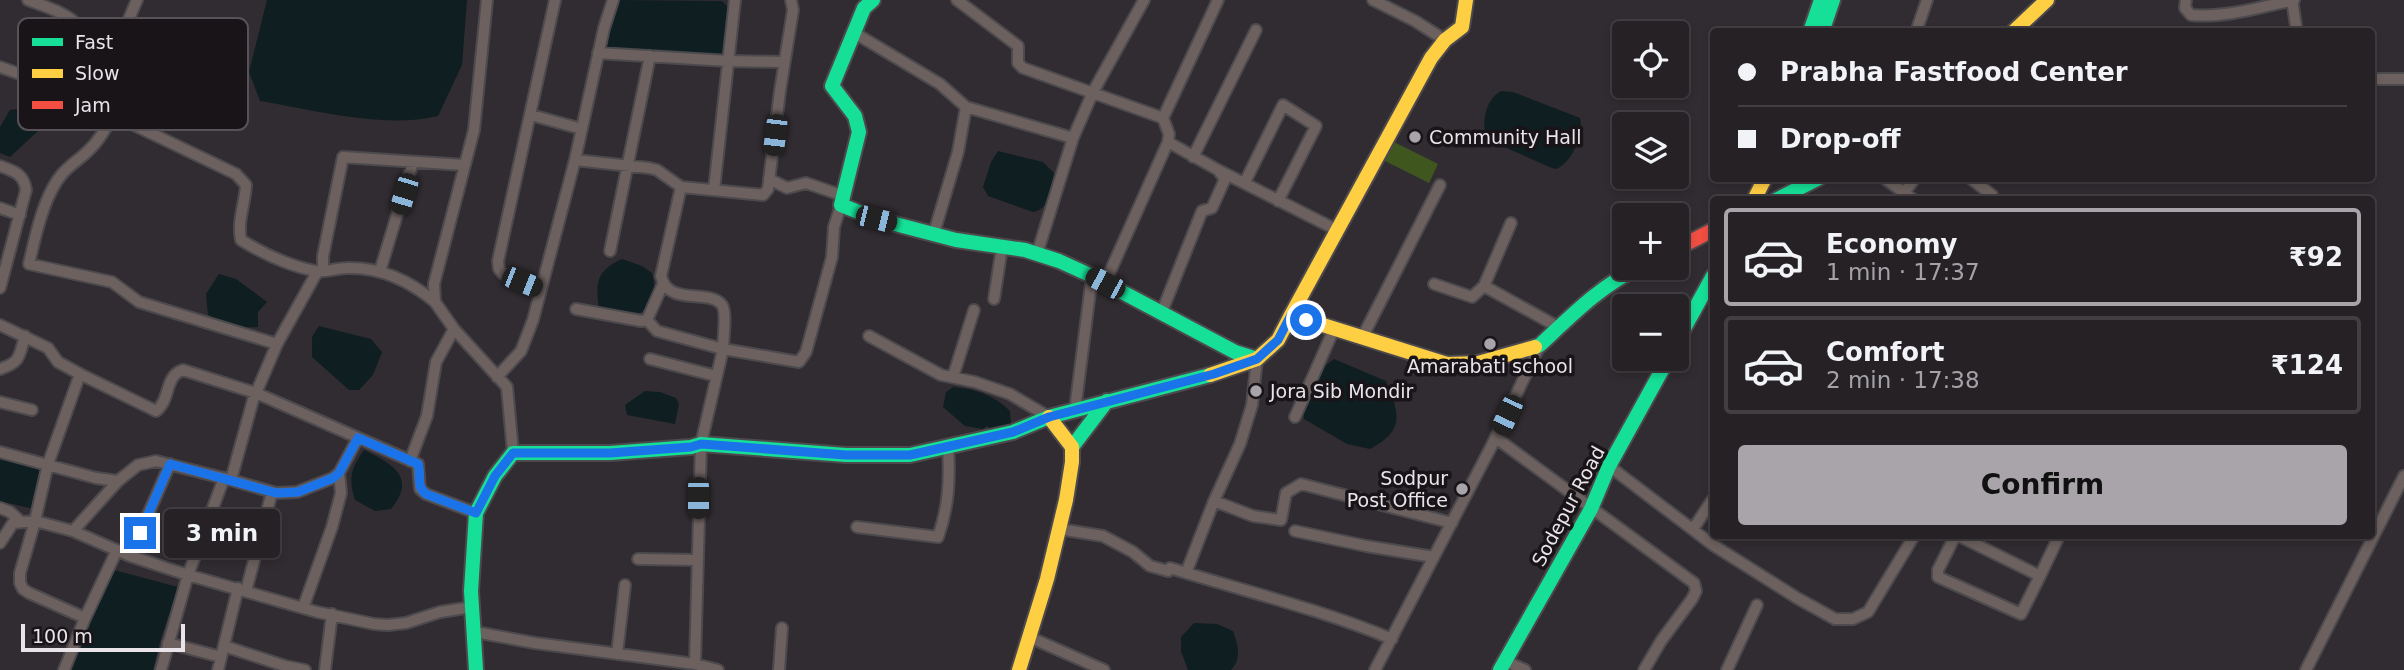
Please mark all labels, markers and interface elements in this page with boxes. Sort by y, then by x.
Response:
legend [18,18,248,130]
map controls [1612,21,1689,371]
button: locate [1612,21,1689,98]
text: Fast [75,31,113,53]
text: Prabha Fastfood Center [1780,57,2128,87]
text: Slow [75,62,120,84]
text: Jam [74,94,111,116]
button: layers [1612,112,1689,189]
car [763,113,788,157]
text: Drop-off [1780,124,1901,154]
place label: Community Hall [1429,126,1582,148]
marker: Community Hall [1407,129,1423,145]
car [388,171,421,217]
button: + [1612,203,1689,280]
car [854,204,899,234]
icon: car [1742,226,1805,289]
text: Economy [1826,229,1957,259]
text: ₹92 [2289,242,2343,272]
text: 1 min · 17:37 [1826,259,1980,285]
car [499,264,546,300]
car [1082,264,1129,302]
button: − [1612,294,1689,371]
route start [1290,304,1322,336]
icon: car [1742,334,1805,397]
marker: Amarabati school [1482,336,1498,352]
text: Comfort [1826,337,1944,367]
text: ₹124 [2271,350,2343,380]
place label: Amarabati school [1407,355,1573,377]
text: 2 min · 17:38 [1826,367,1980,393]
place label: Jora Sib Mondir [1269,380,1414,402]
marker: Jora Sib Mondir [1248,383,1264,399]
car [1489,392,1526,438]
street label: Sodepur Road [1527,442,1609,570]
button: Confirm [1738,445,2347,525]
place label: Sodpur Post Office [1347,467,1448,511]
car [688,477,709,519]
marker: Sodpur Post Office [1454,481,1470,497]
callout: 3 min [164,508,280,558]
route end [124,517,156,549]
text: 3 min [186,520,258,546]
scale bar [21,621,186,653]
text: 100 m [32,625,93,647]

